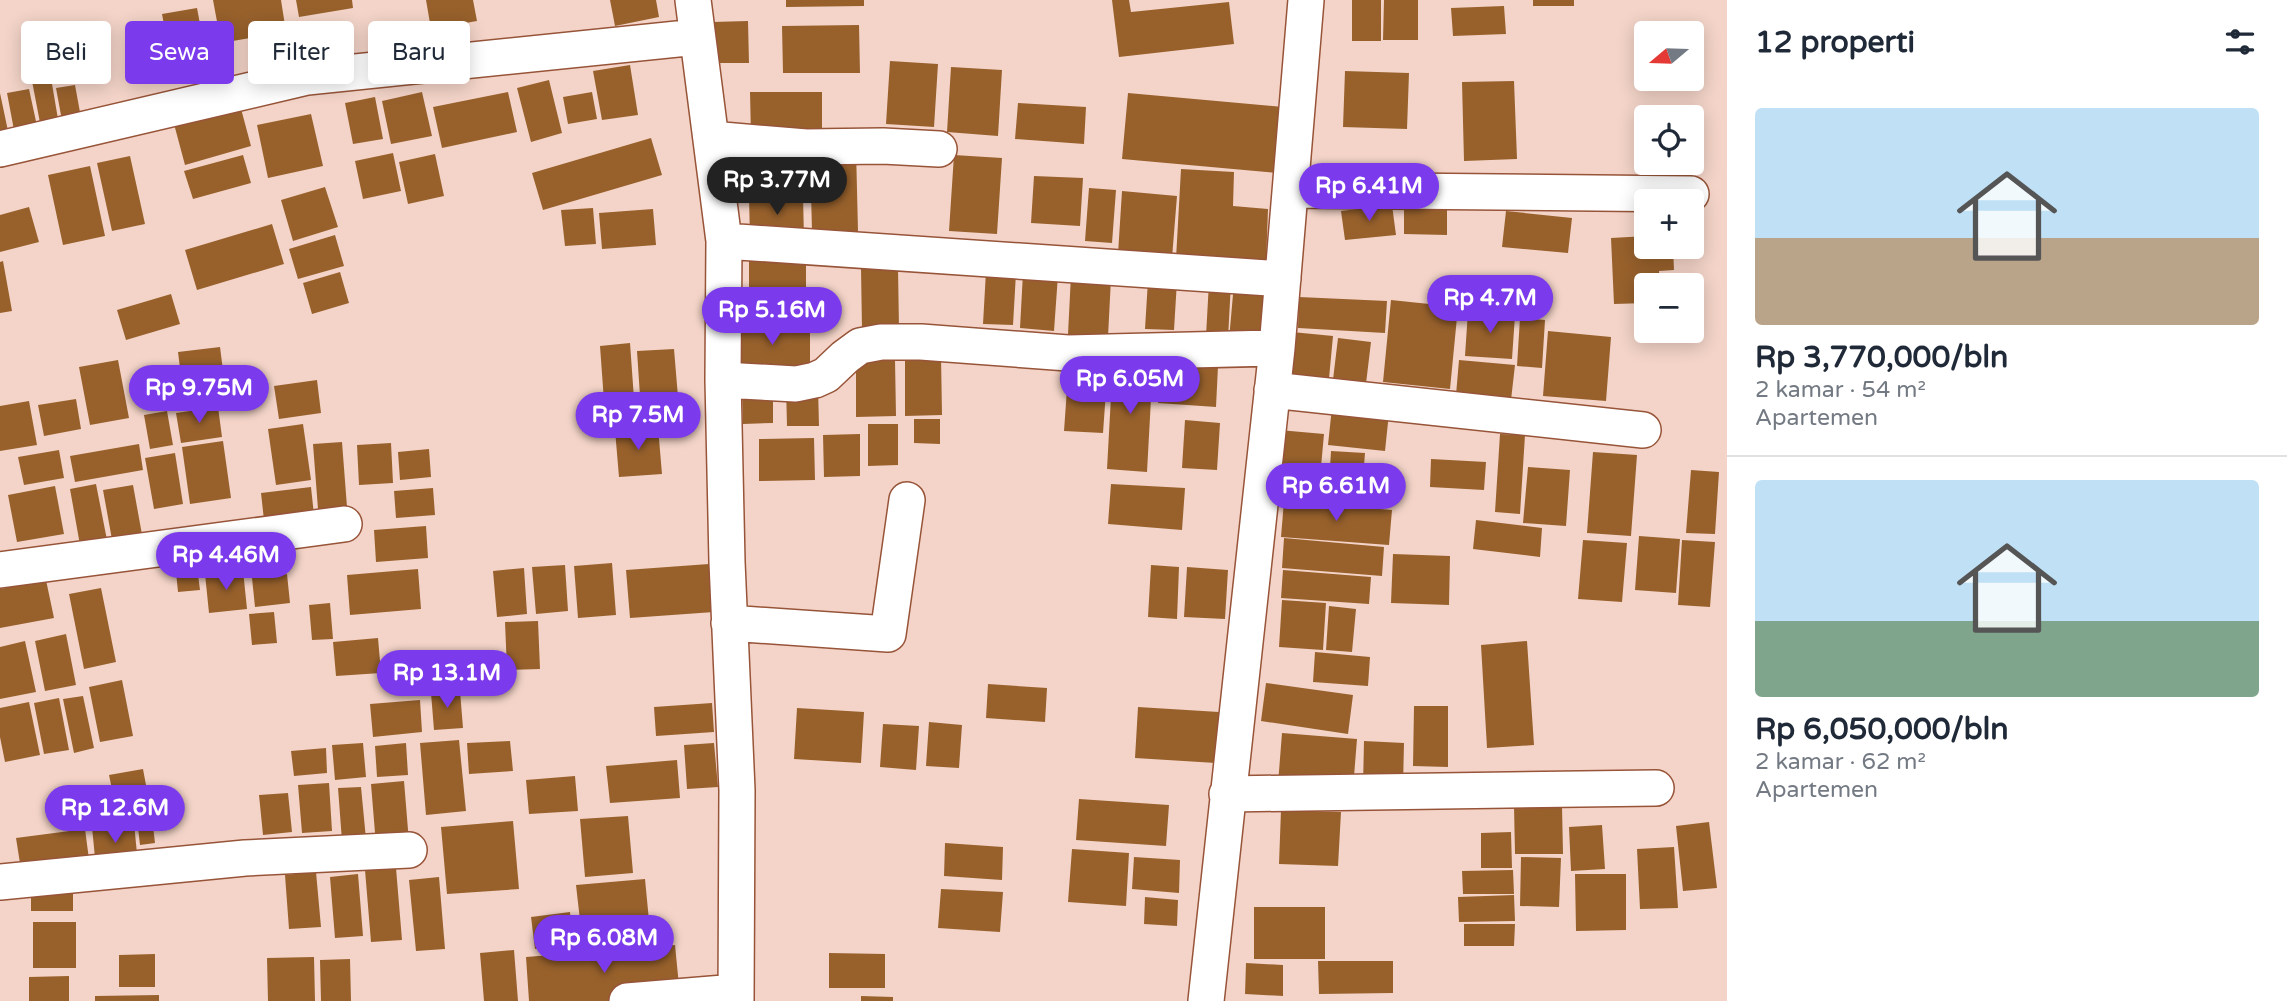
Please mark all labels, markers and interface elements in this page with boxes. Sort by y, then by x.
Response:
chip: Beli [21,21,111,84]
chip: Sewa [125,21,234,84]
chip: Filter [248,21,354,84]
chip: Baru [368,21,470,84]
north arrow [1634,21,1704,91]
map controls [1634,21,1704,343]
icon: filters [2221,23,2259,61]
text: 12 properti [1755,24,1915,61]
button: locate [1634,105,1704,175]
icon: home [1944,153,2070,279]
pin: Rp 3.77M [705,158,849,217]
pin: Rp 6.41M [1297,164,1441,223]
text: Rp 3.77M [723,166,831,194]
text: Rp 6.41M [1315,172,1423,200]
button: + [1634,189,1704,259]
button: − [1634,273,1704,343]
pin: Rp 4.7M [1425,276,1555,335]
text: Rp 4.7M [1443,284,1537,312]
pin: Rp 5.16M [700,288,844,347]
text: Rp 5.16M [718,296,826,324]
text: Rp 3,770,000/bln [1755,339,2008,376]
pin: Rp 6.05M [1058,356,1202,416]
text: Rp 6.05M [1076,365,1184,393]
pin: Rp 9.75M [127,366,271,425]
text: Rp 9.75M [145,374,253,402]
text: 2 kamar · 54 m² [1755,376,1926,404]
pin: Rp 7.5M [573,392,703,452]
text: Rp 7.5M [592,401,684,429]
text: Apartemen [1755,404,1878,432]
pin: Rp 6.61M [1264,463,1408,523]
text: Rp 6.61M [1282,472,1390,500]
icon: home [1944,525,2070,651]
pin: Rp 4.46M [154,532,298,592]
text: Rp 4.46M [172,541,280,569]
pin: Rp 13.1M [375,650,519,710]
text: Rp 13.1M [393,659,501,687]
text: Rp 6,050,000/bln [1755,711,2009,748]
text: 2 kamar · 62 m² [1755,748,1926,776]
text: Apartemen [1755,776,1878,804]
pin: Rp 12.6M [43,786,187,845]
text: Rp 12.6M [61,794,169,822]
pin: Rp 6.08M [532,916,676,975]
text: Rp 6.08M [550,924,658,952]

